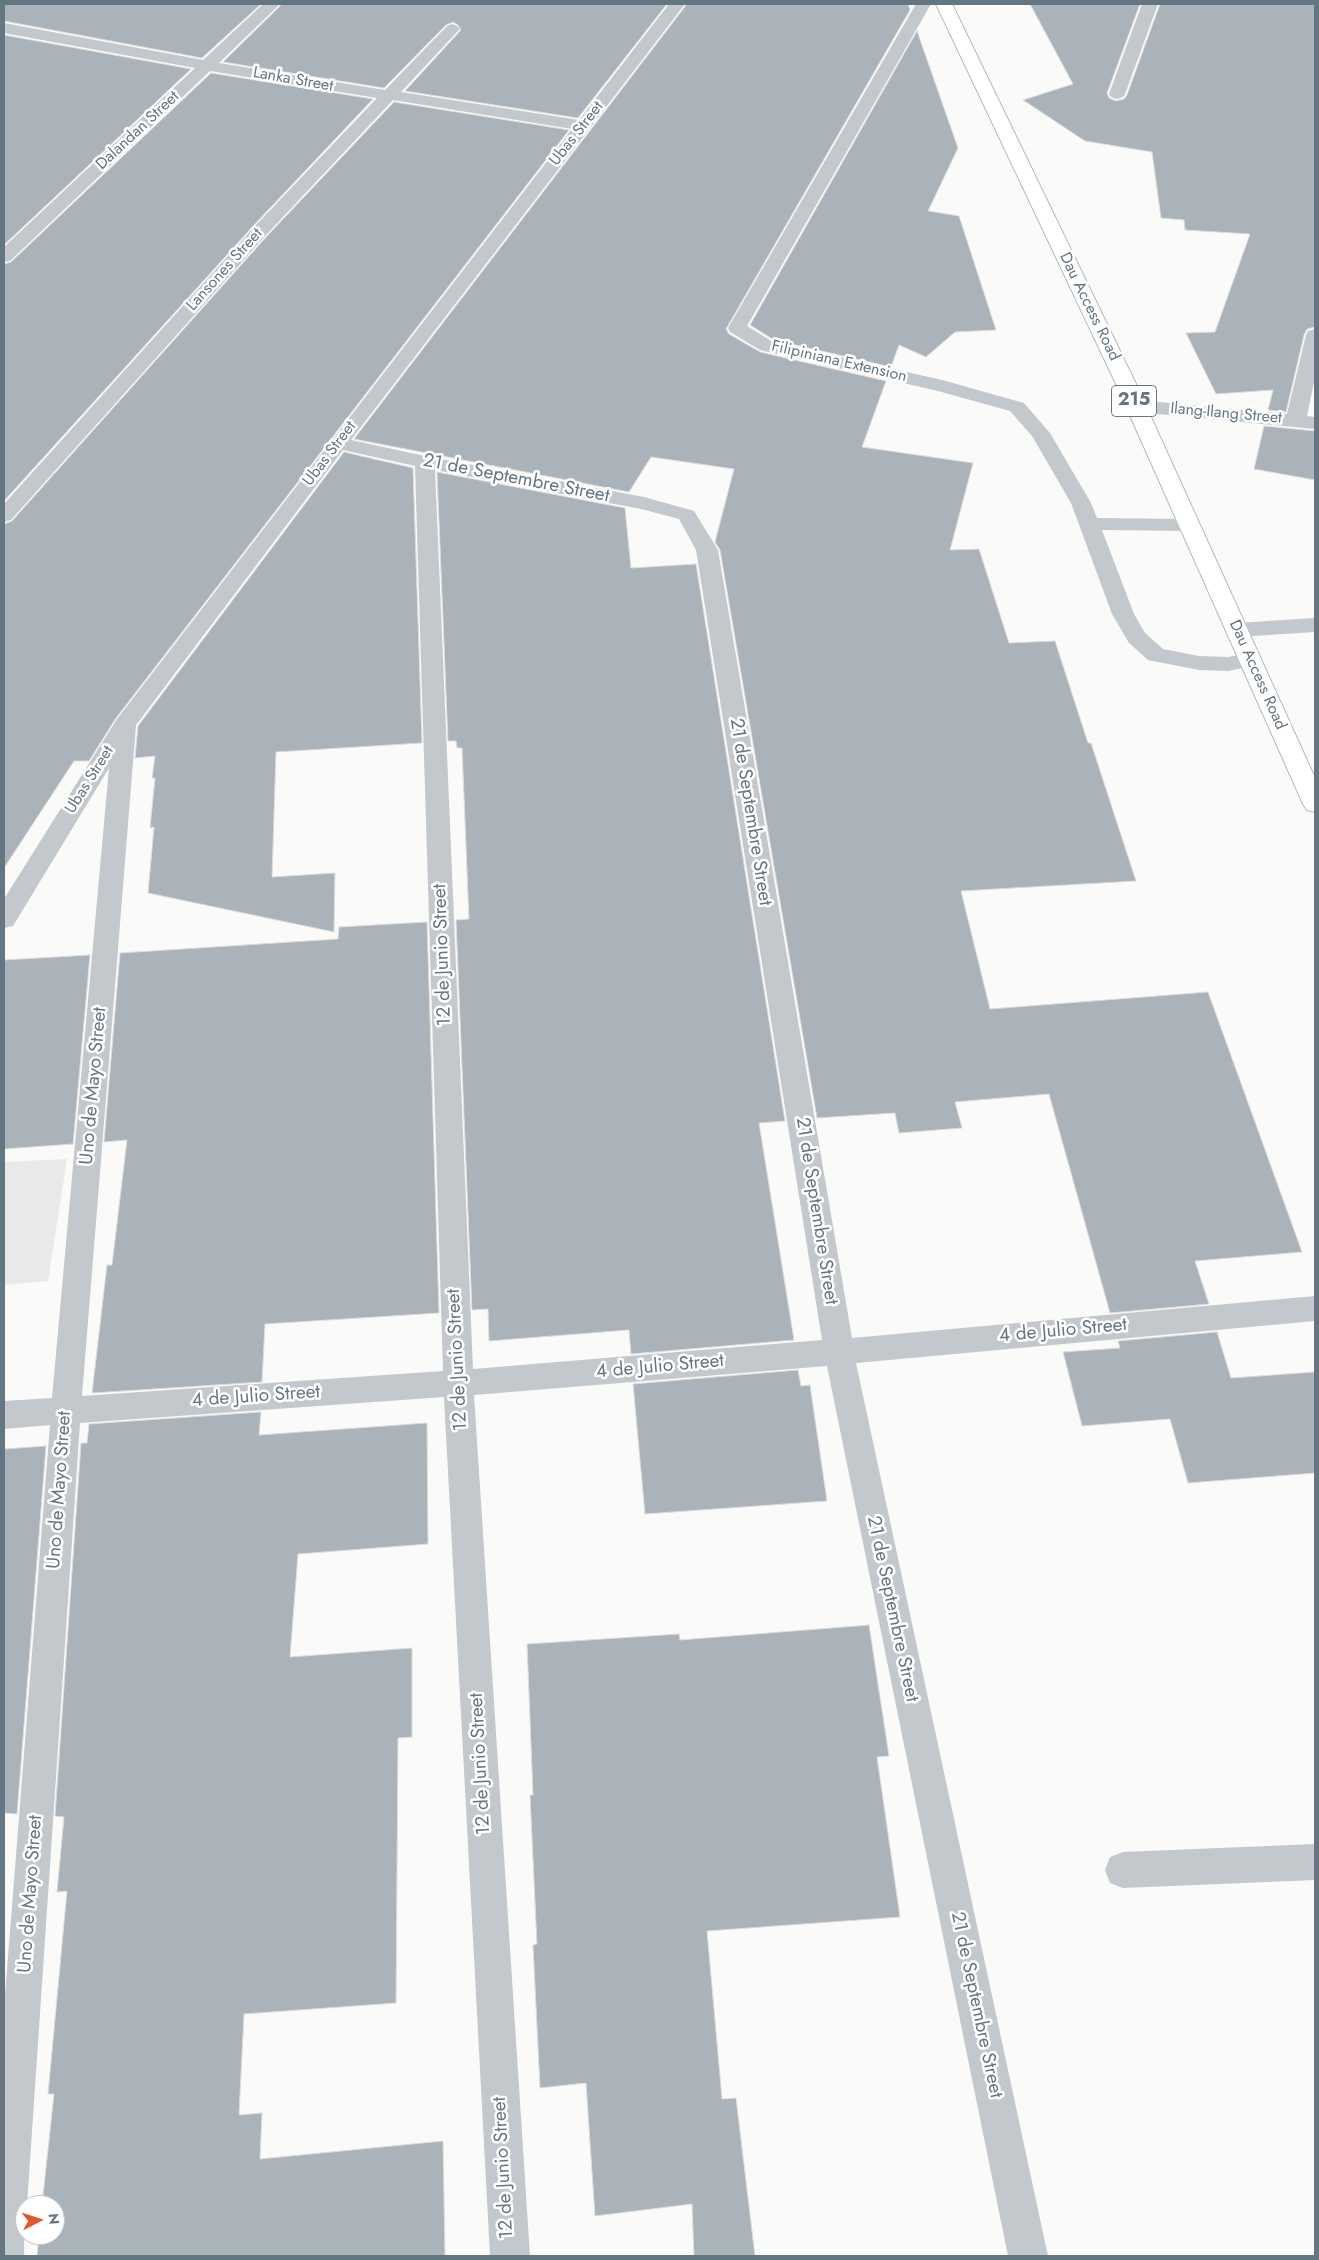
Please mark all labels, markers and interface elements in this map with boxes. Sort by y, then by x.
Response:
street label: Lanka Street [251,64,335,96]
street label: Dalandan Street [92,88,184,174]
street label: Ubas Street [546,98,608,170]
street label: Lansones Street [183,225,267,315]
street label: Dau Access Road [1054,250,1124,364]
street label: Filipiniana Extension [770,337,908,387]
road number: 215 [1112,386,1156,416]
street label: Ilang-Ilang Street [1169,400,1283,428]
street label: Ubas Street [299,418,361,490]
street label: 21 de Septembre Street [421,450,611,508]
street label: Dau Access Road [1224,617,1290,733]
street label: 21 de Septembre Street [724,717,776,907]
street label: Ubas Street [62,743,118,817]
street label: 12 de Junio Street [429,884,457,1026]
street label: Uno de Mayo Street [76,1006,112,1166]
street label: 21 de Septembre Street [790,1116,842,1306]
street label: 12 de Junio Street [443,1288,473,1432]
street label: 4 de Julio Street [998,1314,1128,1348]
street label: 4 de Julio Street [595,1350,725,1384]
street label: 4 de Julio Street [191,1381,321,1413]
street label: Uno de Mayo Street [43,1410,77,1570]
street label: 21 de Septembre Street [861,1514,923,1704]
street label: 12 de Junio Street [466,1692,496,1836]
street label: Uno de Mayo Street [14,1814,48,1974]
street label: 21 de Septembre Street [945,1910,1007,2100]
street label: 12 de Junio Street [489,2096,519,2240]
north arrow [15,2195,65,2245]
text: N [43,2212,64,2225]

